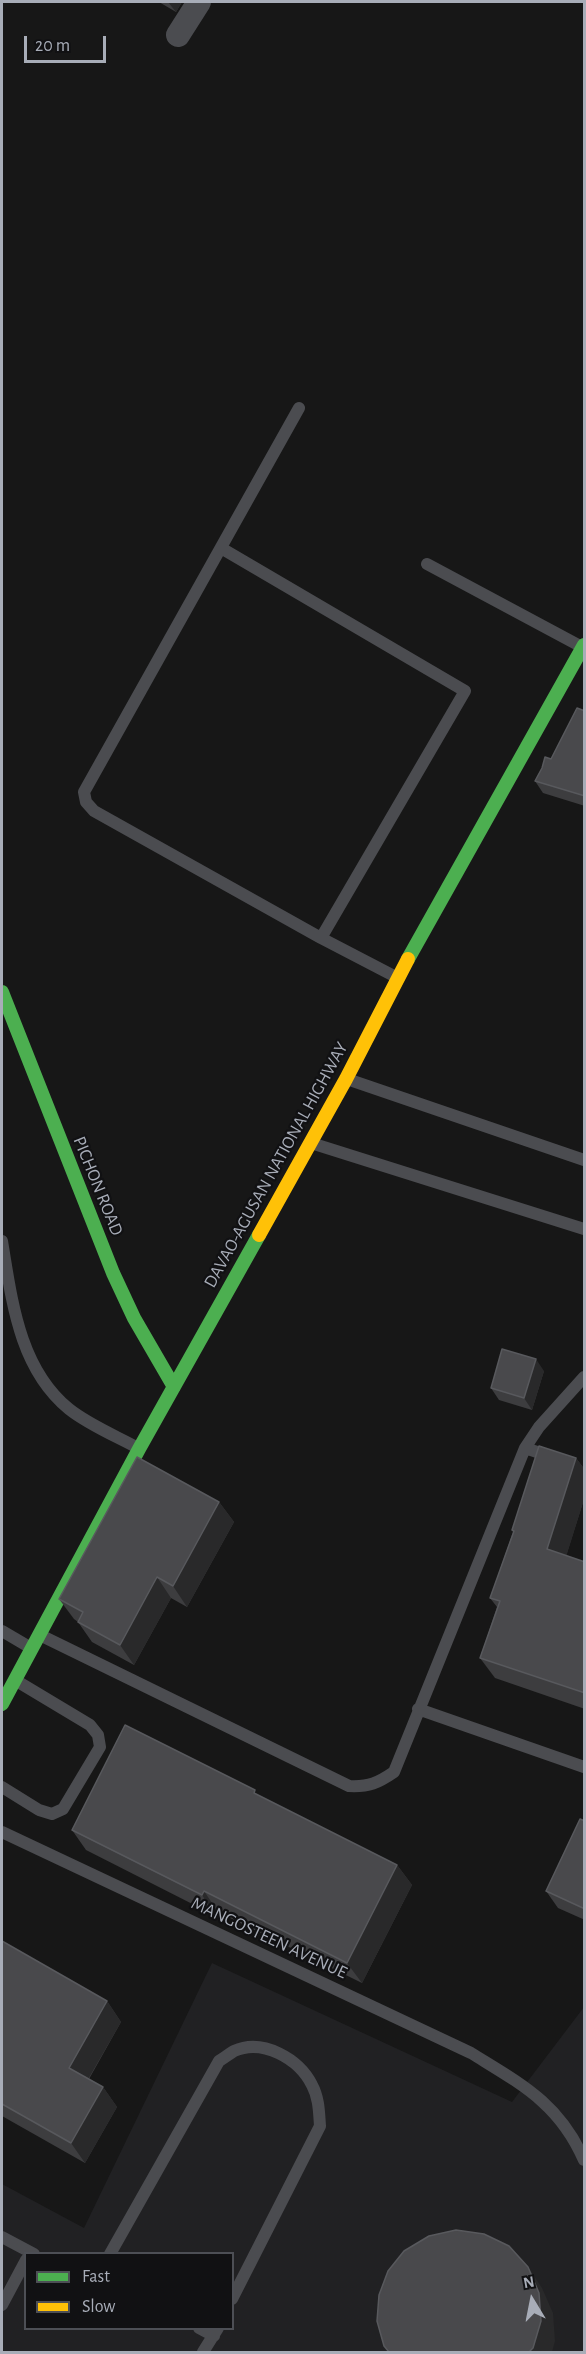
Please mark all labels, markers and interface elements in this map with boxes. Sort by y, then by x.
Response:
scale bar [27,24,110,62]
text: 20 m [35,37,70,55]
street label: DAVAO-AGUSAN NATIONAL HIGHWAY [199,1038,353,1292]
street label: PICHON ROAD [68,1133,128,1239]
street label: MANGOSTEEN AVENUE [188,1892,350,1984]
legend [24,2252,234,2330]
text: Fast [82,2268,110,2286]
north arrow [502,2270,562,2330]
text: N [522,2273,536,2291]
text: Slow [82,2298,115,2316]

